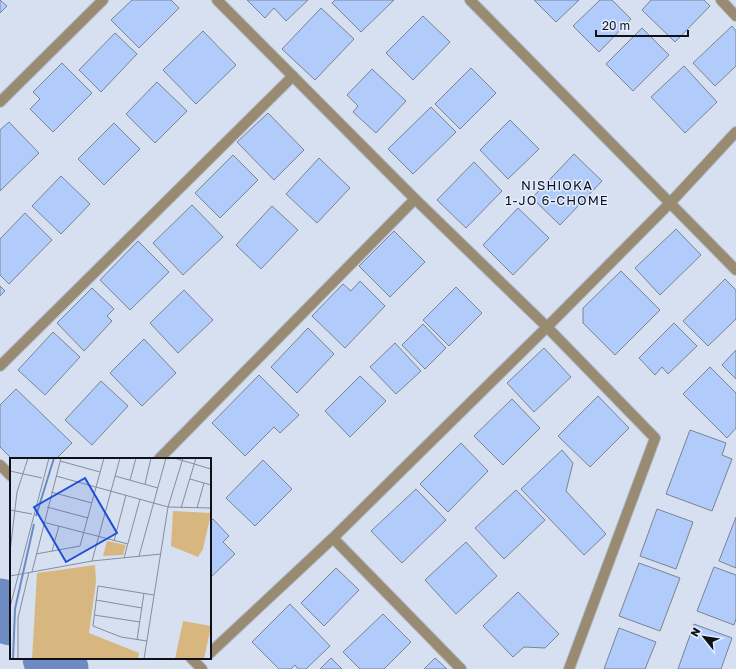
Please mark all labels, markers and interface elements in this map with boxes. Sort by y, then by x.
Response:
scale bar [596,12,688,38]
text: 20 m [602,18,630,33]
district label: NISHIOKA 1-JO 6-CHOME [505,177,609,208]
inset map [10,458,211,659]
north arrow [684,617,724,657]
text: N [687,625,703,639]

